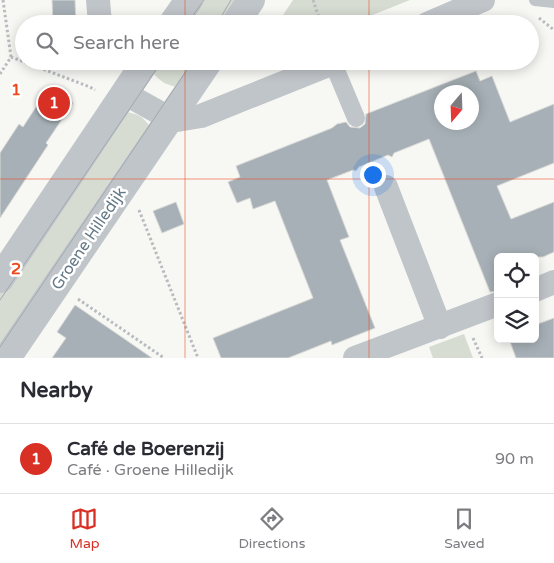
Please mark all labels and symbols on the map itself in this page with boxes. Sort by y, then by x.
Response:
text: 1 [11,80,21,100]
pin: 1 [38,84,70,122]
north arrow [434,85,479,130]
your location [360,162,386,188]
street label: Groene Hilledijk [47,183,131,294]
text: 2 [11,259,21,279]

